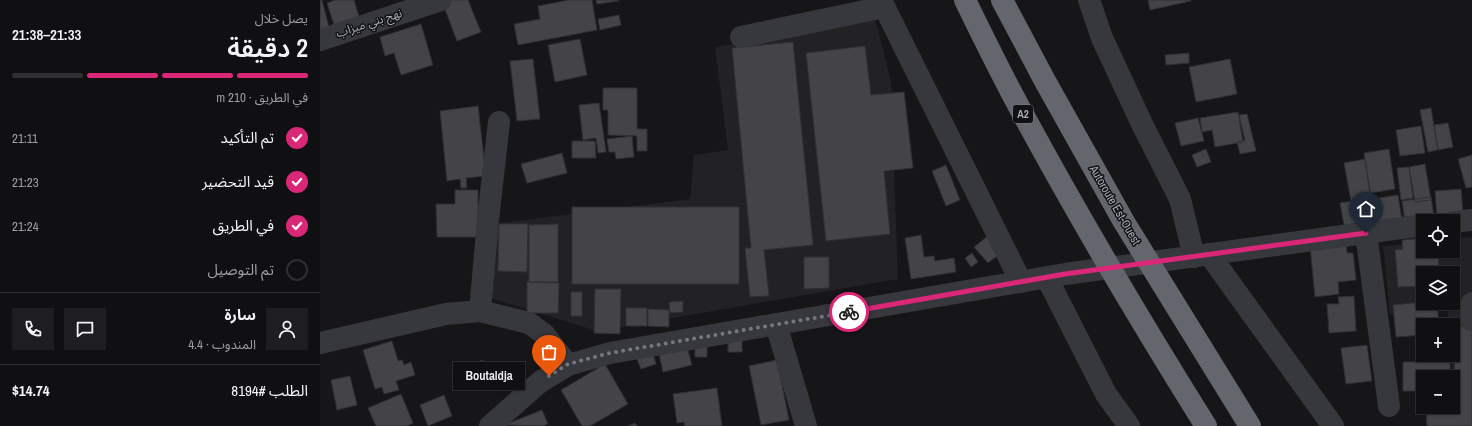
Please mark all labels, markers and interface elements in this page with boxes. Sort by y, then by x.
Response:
street label: نهج بني ميزاب [334,5,405,43]
text: يصل خلال [255,10,308,27]
text: 21:33–21:38 [12,24,81,45]
text: 2 دقيقة [227,30,308,65]
text: في الطريق · 210 m [216,89,308,106]
road number: A2 [1013,105,1033,123]
text: تم التأكيد [221,127,274,148]
icon: check [286,127,308,149]
text: 21:11 [12,130,38,147]
street label: Autoroute Est-Ouest [1085,162,1144,248]
text: قيد التحضير [202,171,274,192]
icon: check [286,171,308,193]
text: 21:23 [12,174,39,191]
pin [1349,192,1383,233]
icon: home [1355,198,1377,220]
map controls [1416,214,1460,414]
button: locate [1416,214,1460,258]
text: في الطريق [213,215,274,236]
icon: check [286,215,308,237]
text: 21:24 [12,218,39,235]
text: تم التوصيل [207,259,274,280]
button: layers [1416,266,1460,310]
courier [829,292,869,332]
icon: bike [838,301,860,323]
text: سارة [224,304,256,325]
button: phone [12,308,54,350]
button: chat [64,308,106,350]
button: person [266,308,308,350]
button: + [1416,318,1460,362]
pin [532,335,566,376]
text: المندوب · 4.4 [188,336,256,353]
icon: bag [538,341,560,363]
callout: Boutaldja [453,362,525,390]
text: Boutaldja [465,367,513,384]
button: − [1416,370,1460,414]
text: $14.74 [12,380,50,401]
text: الطلب #8194 [231,380,308,401]

